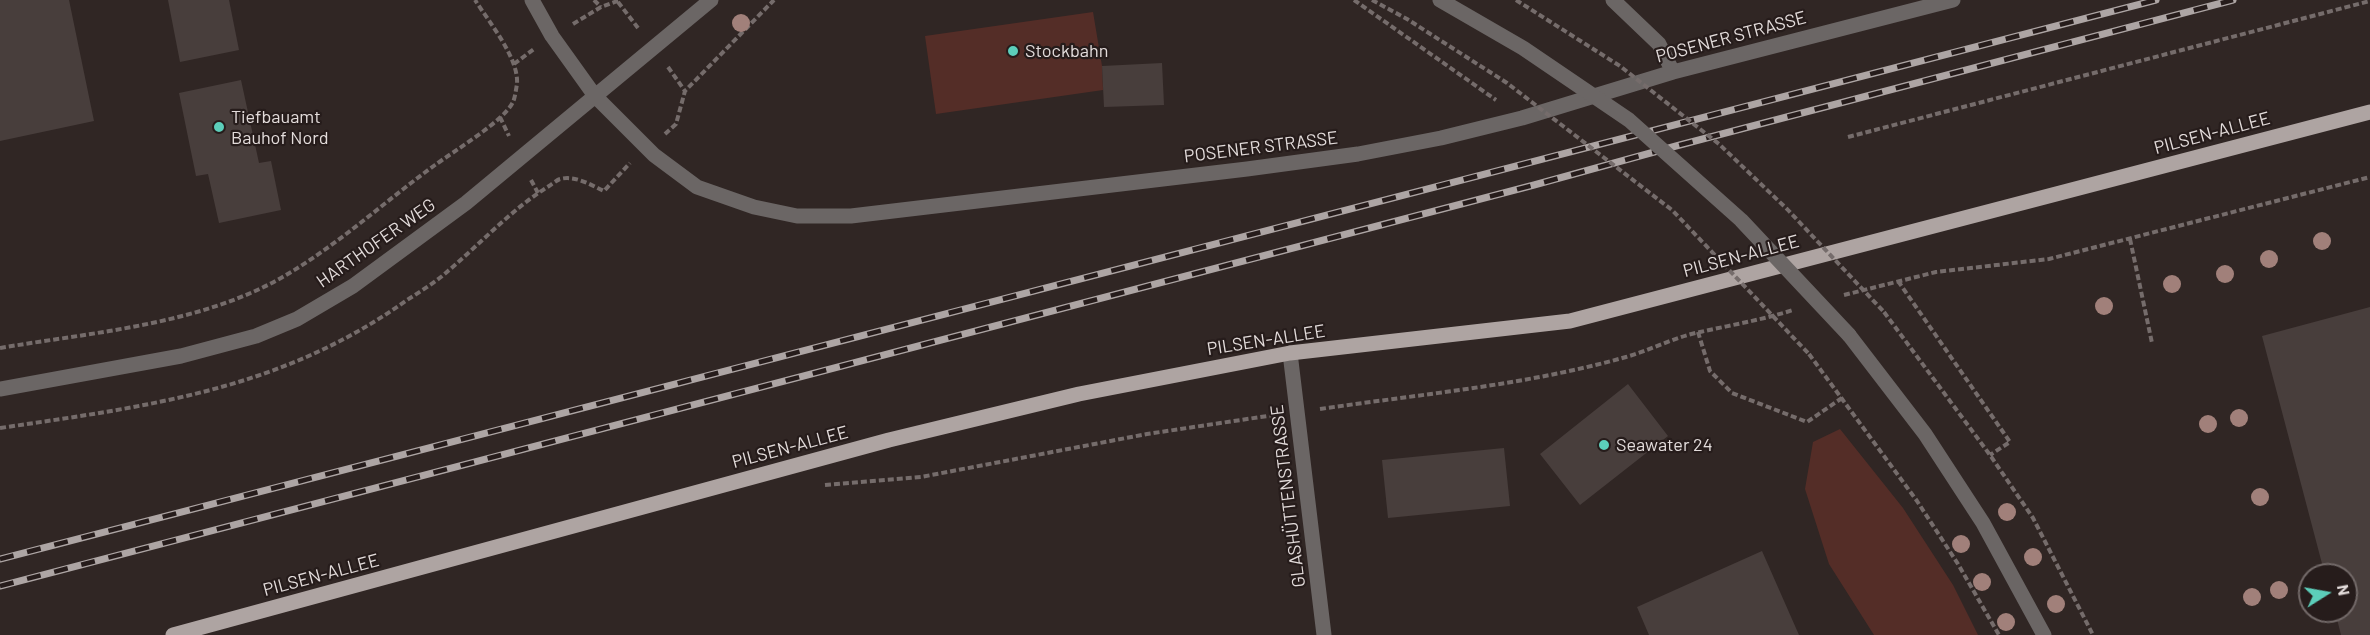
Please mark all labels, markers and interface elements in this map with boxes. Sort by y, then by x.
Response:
street label: POSENER STRASSE [1653,7,1809,67]
place label: Stockbahn [1025,40,1108,62]
marker: Stockbahn [1006,44,1020,58]
place label: Tiefbauamt Bauhof Nord [231,106,329,148]
street label: PILSEN-ALLEE [2152,107,2272,159]
marker: Tiefbauamt Bauhof Nord [212,120,226,134]
street label: POSENER STRASSE [1183,127,1339,167]
street label: HARTHOFER WEG [312,194,440,292]
street label: PILSEN-ALLEE [1681,230,1801,282]
street label: PILSEN-ALLEE [1205,320,1327,360]
street label: GLASHÜTTENSTRASSE [1266,403,1310,589]
street label: PILSEN-ALLEE [730,421,850,473]
place label: Seawater 24 [1616,434,1713,456]
marker: Seawater 24 [1597,438,1611,452]
street label: PILSEN-ALLEE [261,549,381,601]
north arrow [2298,563,2358,623]
text: N [2334,583,2355,597]

